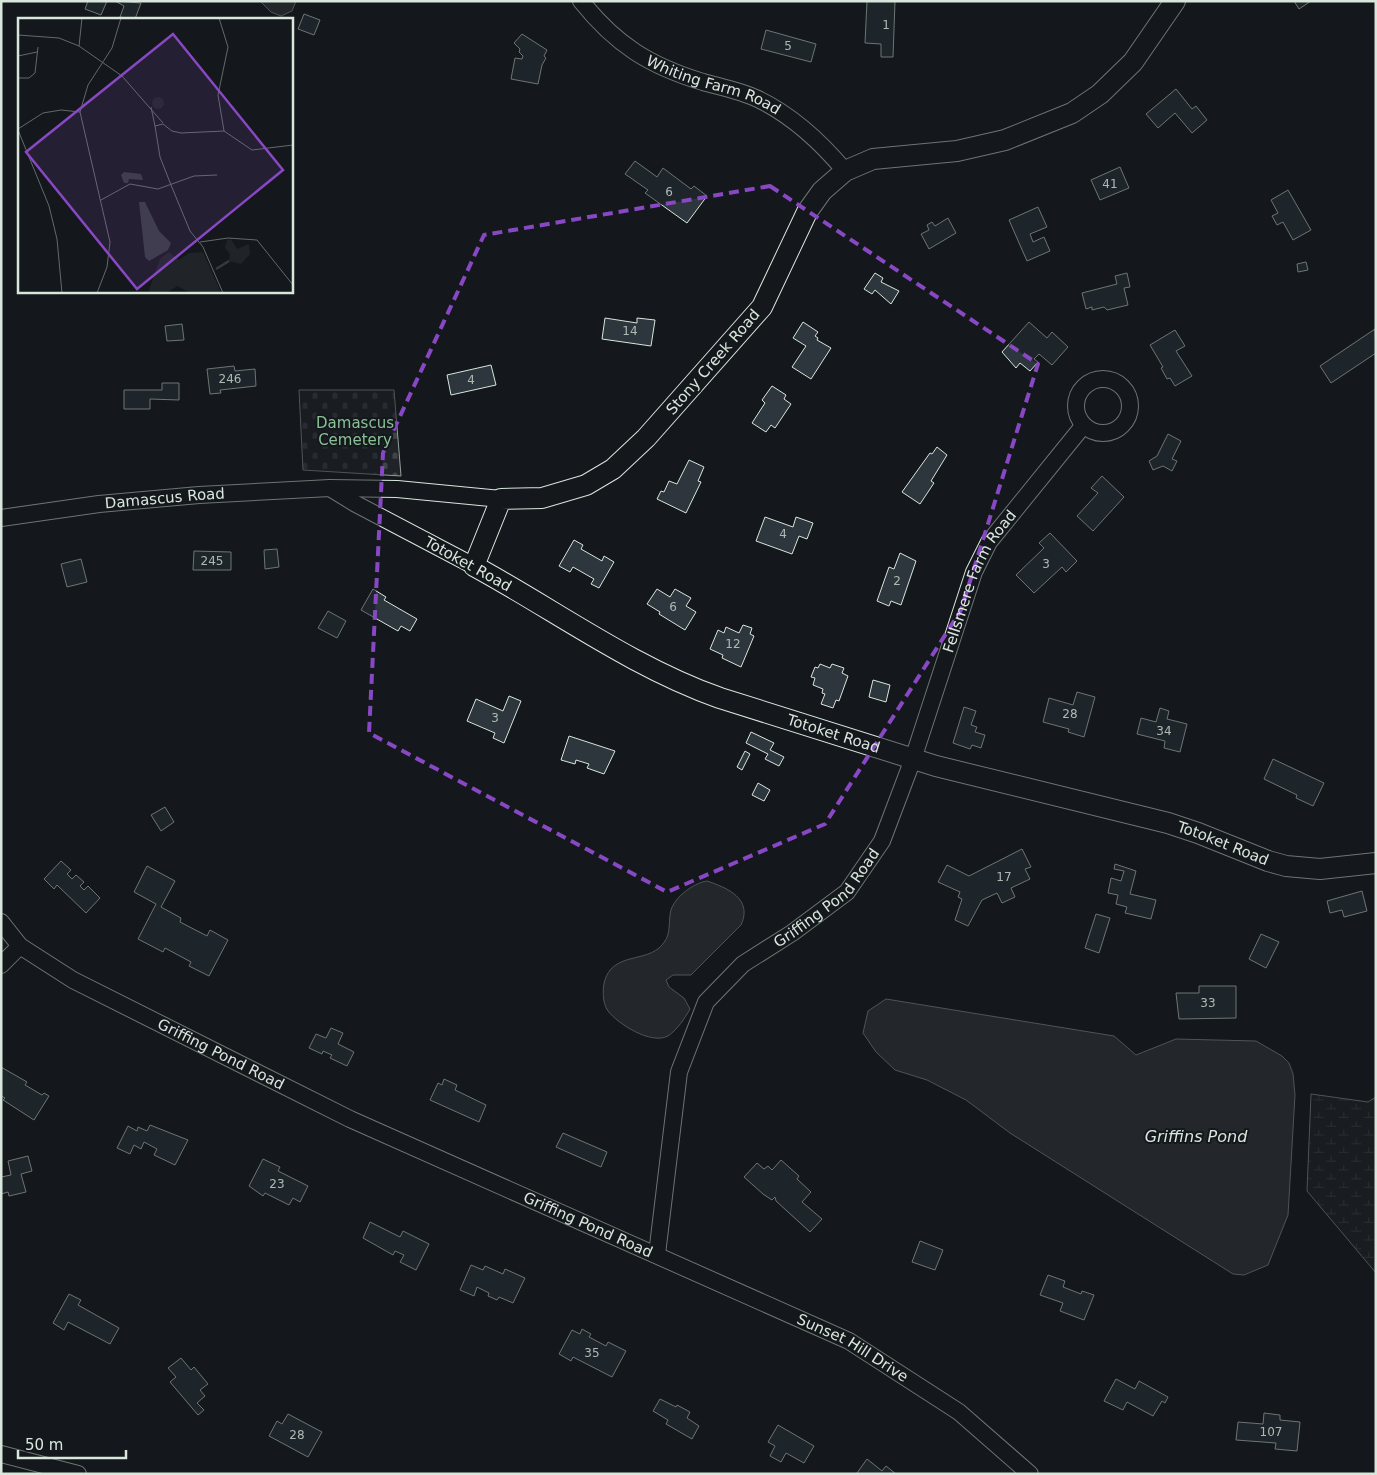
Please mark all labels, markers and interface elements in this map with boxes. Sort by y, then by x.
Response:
inset map [18,18,292,292]
house number: 1 [882,18,890,32]
house number: 5 [784,39,792,53]
street label: Whiting Farm Road [643,51,784,118]
house number: 41 [1102,177,1118,191]
house number: 6 [665,185,673,199]
street label: Stony Creek Road [662,306,764,418]
house number: 14 [622,324,638,338]
house number: 246 [219,372,241,386]
house number: 4 [467,373,475,387]
park label: Damascus Cemetery [316,414,394,449]
street label: Damascus Road [104,485,225,512]
street label: Fellsmere Farm Road [939,506,1020,655]
house number: 4 [779,527,787,541]
street label: Totoket Road [421,532,515,595]
house number: 245 [201,554,223,568]
house number: 3 [1042,557,1050,571]
house number: 2 [893,574,901,588]
house number: 6 [669,600,677,614]
house number: 12 [725,637,741,651]
house number: 28 [1062,707,1078,721]
street label: Totoket Road [784,710,882,757]
house number: 3 [491,711,499,725]
house number: 34 [1156,724,1172,738]
street label: Totoket Road [1174,817,1271,869]
street label: Griffing Pond Road [770,845,883,951]
house number: 17 [996,870,1012,884]
house number: 33 [1200,996,1216,1010]
street label: Griffing Pond Road [154,1015,287,1094]
water label: Griffins Pond [1145,1127,1248,1146]
house number: 23 [269,1177,285,1191]
street label: Griffing Pond Road [521,1188,655,1261]
street label: Sunset Hill Drive [794,1310,912,1386]
house number: 35 [584,1346,600,1360]
house number: 107 [1260,1425,1282,1439]
scale bar [18,1428,125,1460]
house number: 28 [289,1428,305,1442]
text: 50 m [25,1436,63,1454]

